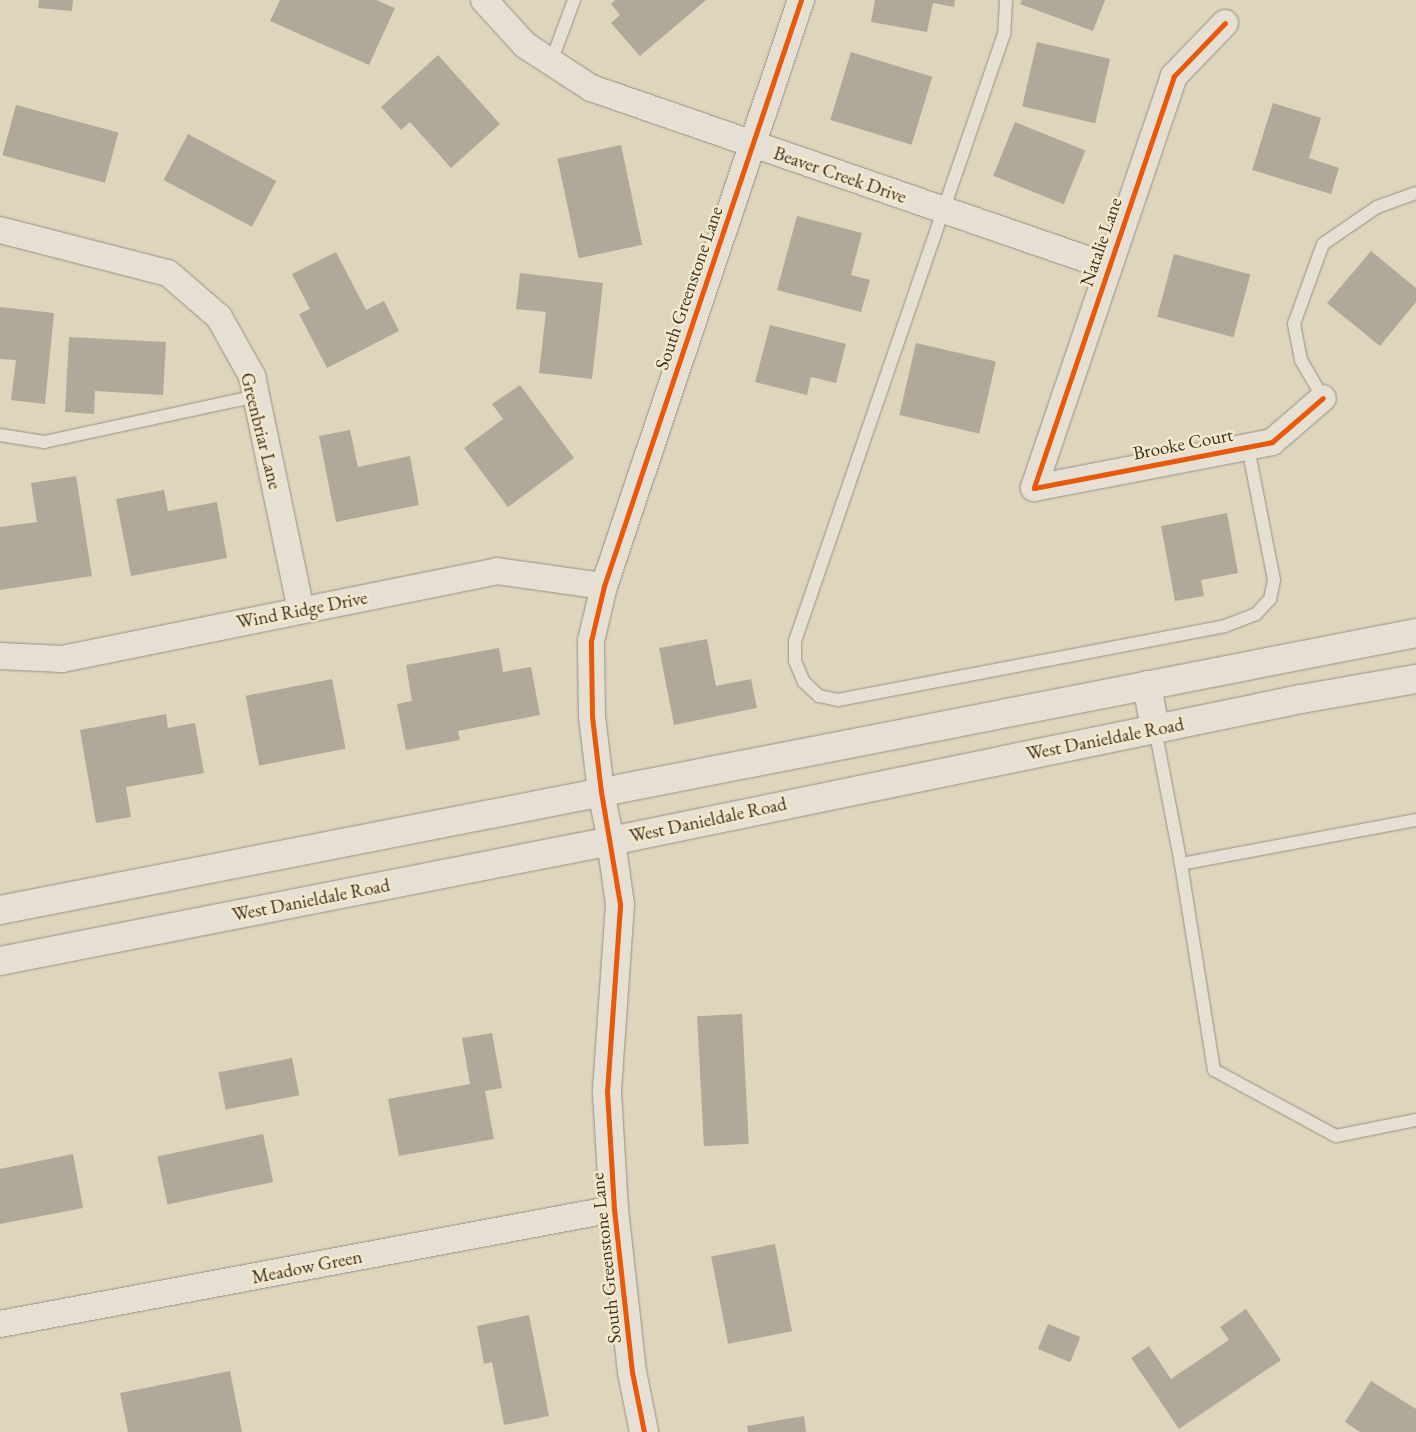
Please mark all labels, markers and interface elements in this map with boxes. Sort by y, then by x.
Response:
street label: Beaver Creek Drive [771,142,909,208]
street label: Natalie Lane [1075,194,1127,290]
street label: South Greenstone Lane [650,203,728,373]
street label: Greenbriar Lane [235,370,287,492]
street label: Brooke Court [1131,423,1235,465]
street label: Wind Ridge Drive [235,586,369,634]
street label: West Danieldale Road [1024,713,1186,765]
street label: West Danieldale Road [627,792,789,848]
street label: West Danieldale Road [230,874,392,926]
street label: South Greenstone Lane [586,1172,626,1344]
street label: Meadow Green [250,1245,364,1289]

